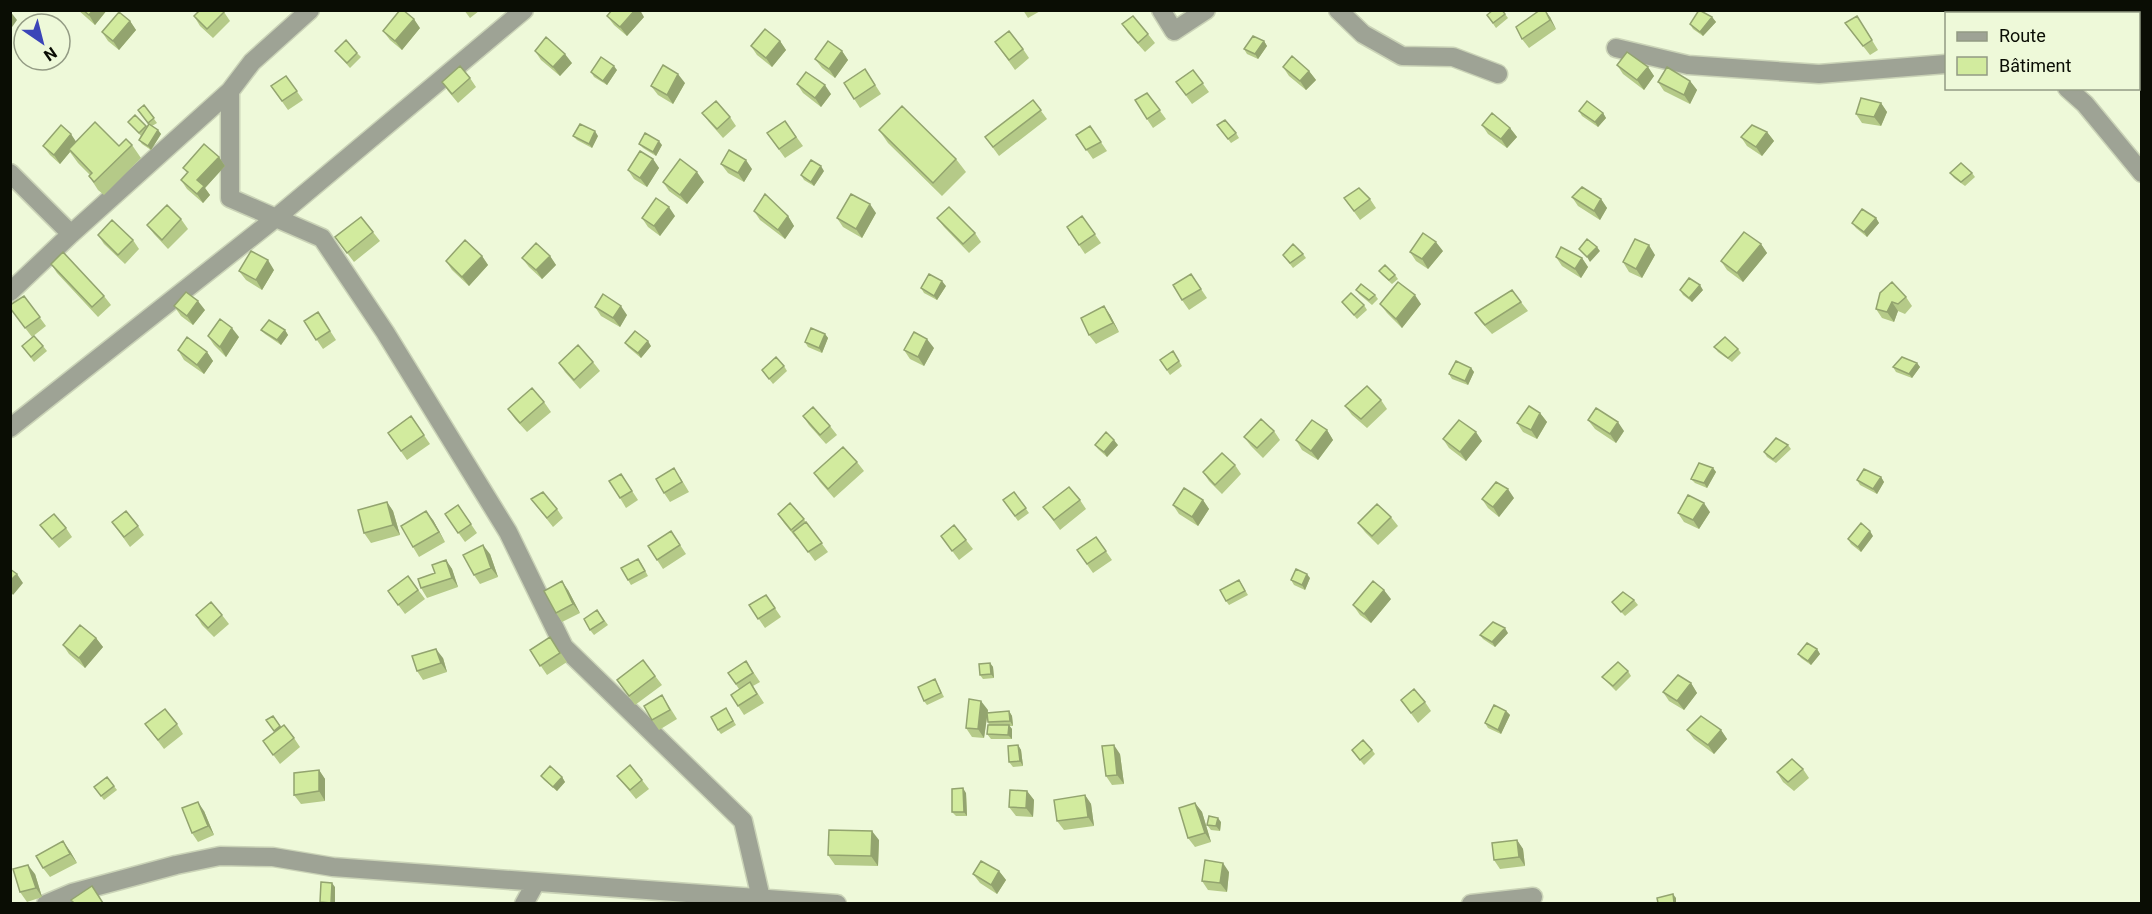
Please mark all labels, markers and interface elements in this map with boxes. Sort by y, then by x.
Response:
north arrow [12,12,72,72]
legend [1945,12,2140,90]
text: Route [1999,25,2046,46]
text: N [40,43,60,65]
text: Bâtiment [1999,55,2072,76]

